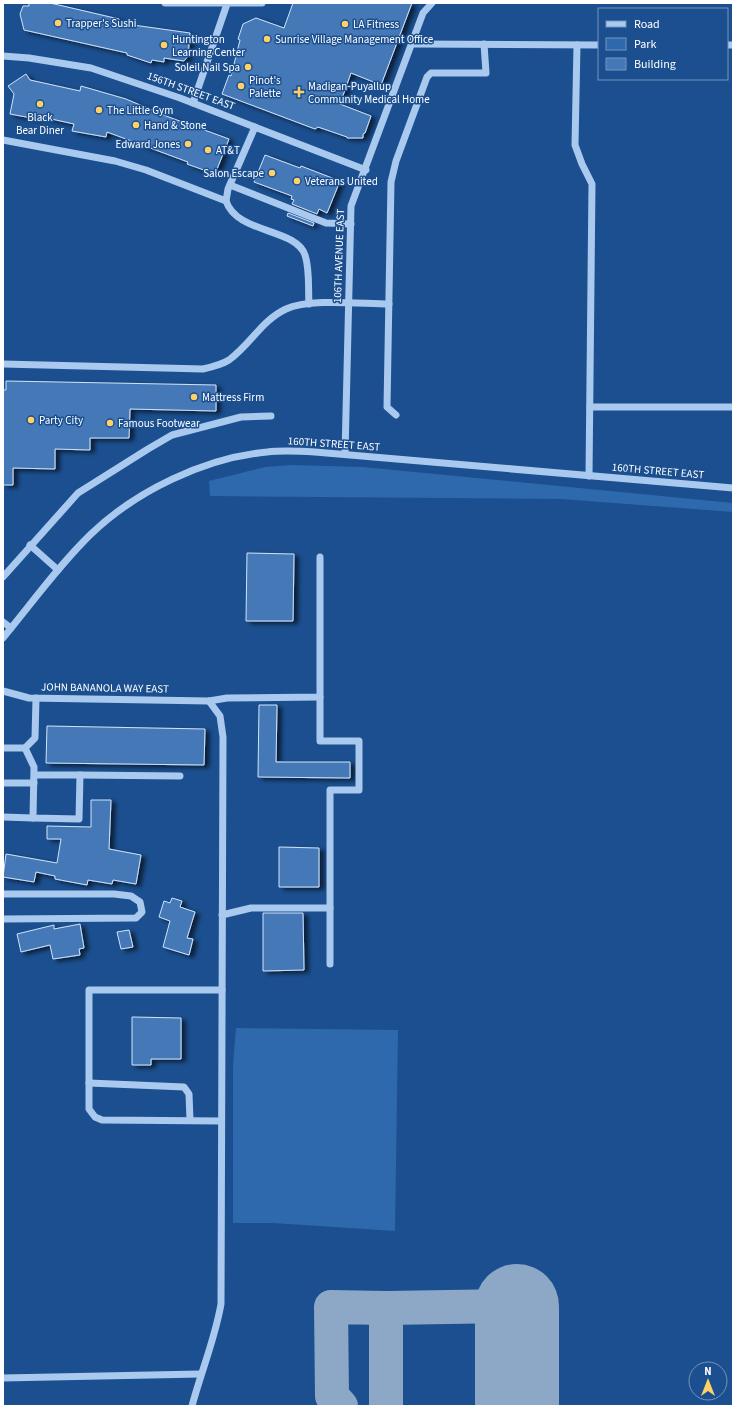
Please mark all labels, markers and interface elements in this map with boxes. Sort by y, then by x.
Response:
legend [598,8,728,80]
place label: Trapper's Sushi [66,16,136,31]
text: Road [634,16,660,33]
place label: LA Fitness [353,17,399,32]
marker: Trapper's Sushi [53,18,63,28]
marker: LA Fitness [340,19,350,29]
place label: Huntington Learning Center [172,32,245,60]
place label: Sunrise Village Management Office [275,32,434,47]
marker: Sunrise Village Management Office [262,34,272,44]
text: Park [634,36,656,53]
marker: Huntington Learning Center [159,40,169,50]
text: Building [634,56,676,73]
place label: Soleil Nail Spa [174,60,240,75]
marker: Soleil Nail Spa [243,62,253,72]
street label: 156TH STREET EAST [145,68,237,114]
place label: Pinot's Palette [249,73,282,101]
place label: Madigan-Puyallup Community Medical Home [308,79,430,107]
marker: Pinot's Palette [236,81,246,91]
marker: Madigan-Puyallup Community Medical Home [293,86,305,98]
marker: Black Bear Diner [35,99,45,109]
place label: The Little Gym [107,103,173,118]
marker: The Little Gym [94,105,104,115]
place label: Black Bear Diner [16,110,64,138]
place label: Hand & Stone [144,118,207,133]
marker: Hand & Stone [131,120,141,130]
place label: Edward Jones [116,137,180,152]
marker: Edward Jones [183,139,193,149]
place label: AT&T [216,143,240,158]
marker: AT&T [203,145,213,155]
place label: Salon Escape [203,166,265,181]
marker: Salon Escape [267,168,277,178]
place label: Veterans United [305,174,378,189]
marker: Veterans United [292,176,302,186]
street label: 106TH AVENUE EAST [330,208,348,303]
place label: Mattress Firm [202,390,264,405]
marker: Mattress Firm [189,392,199,402]
place label: Party City [39,413,83,428]
marker: Party City [26,415,36,425]
place label: Famous Footwear [118,416,200,431]
marker: Famous Footwear [105,418,115,428]
street label: 160TH STREET EAST [287,433,381,455]
street label: 160TH STREET EAST [611,459,705,483]
street label: JOHN BANANOLA WAY EAST [41,679,169,697]
north arrow [688,1361,728,1401]
text: N [704,1364,712,1379]

